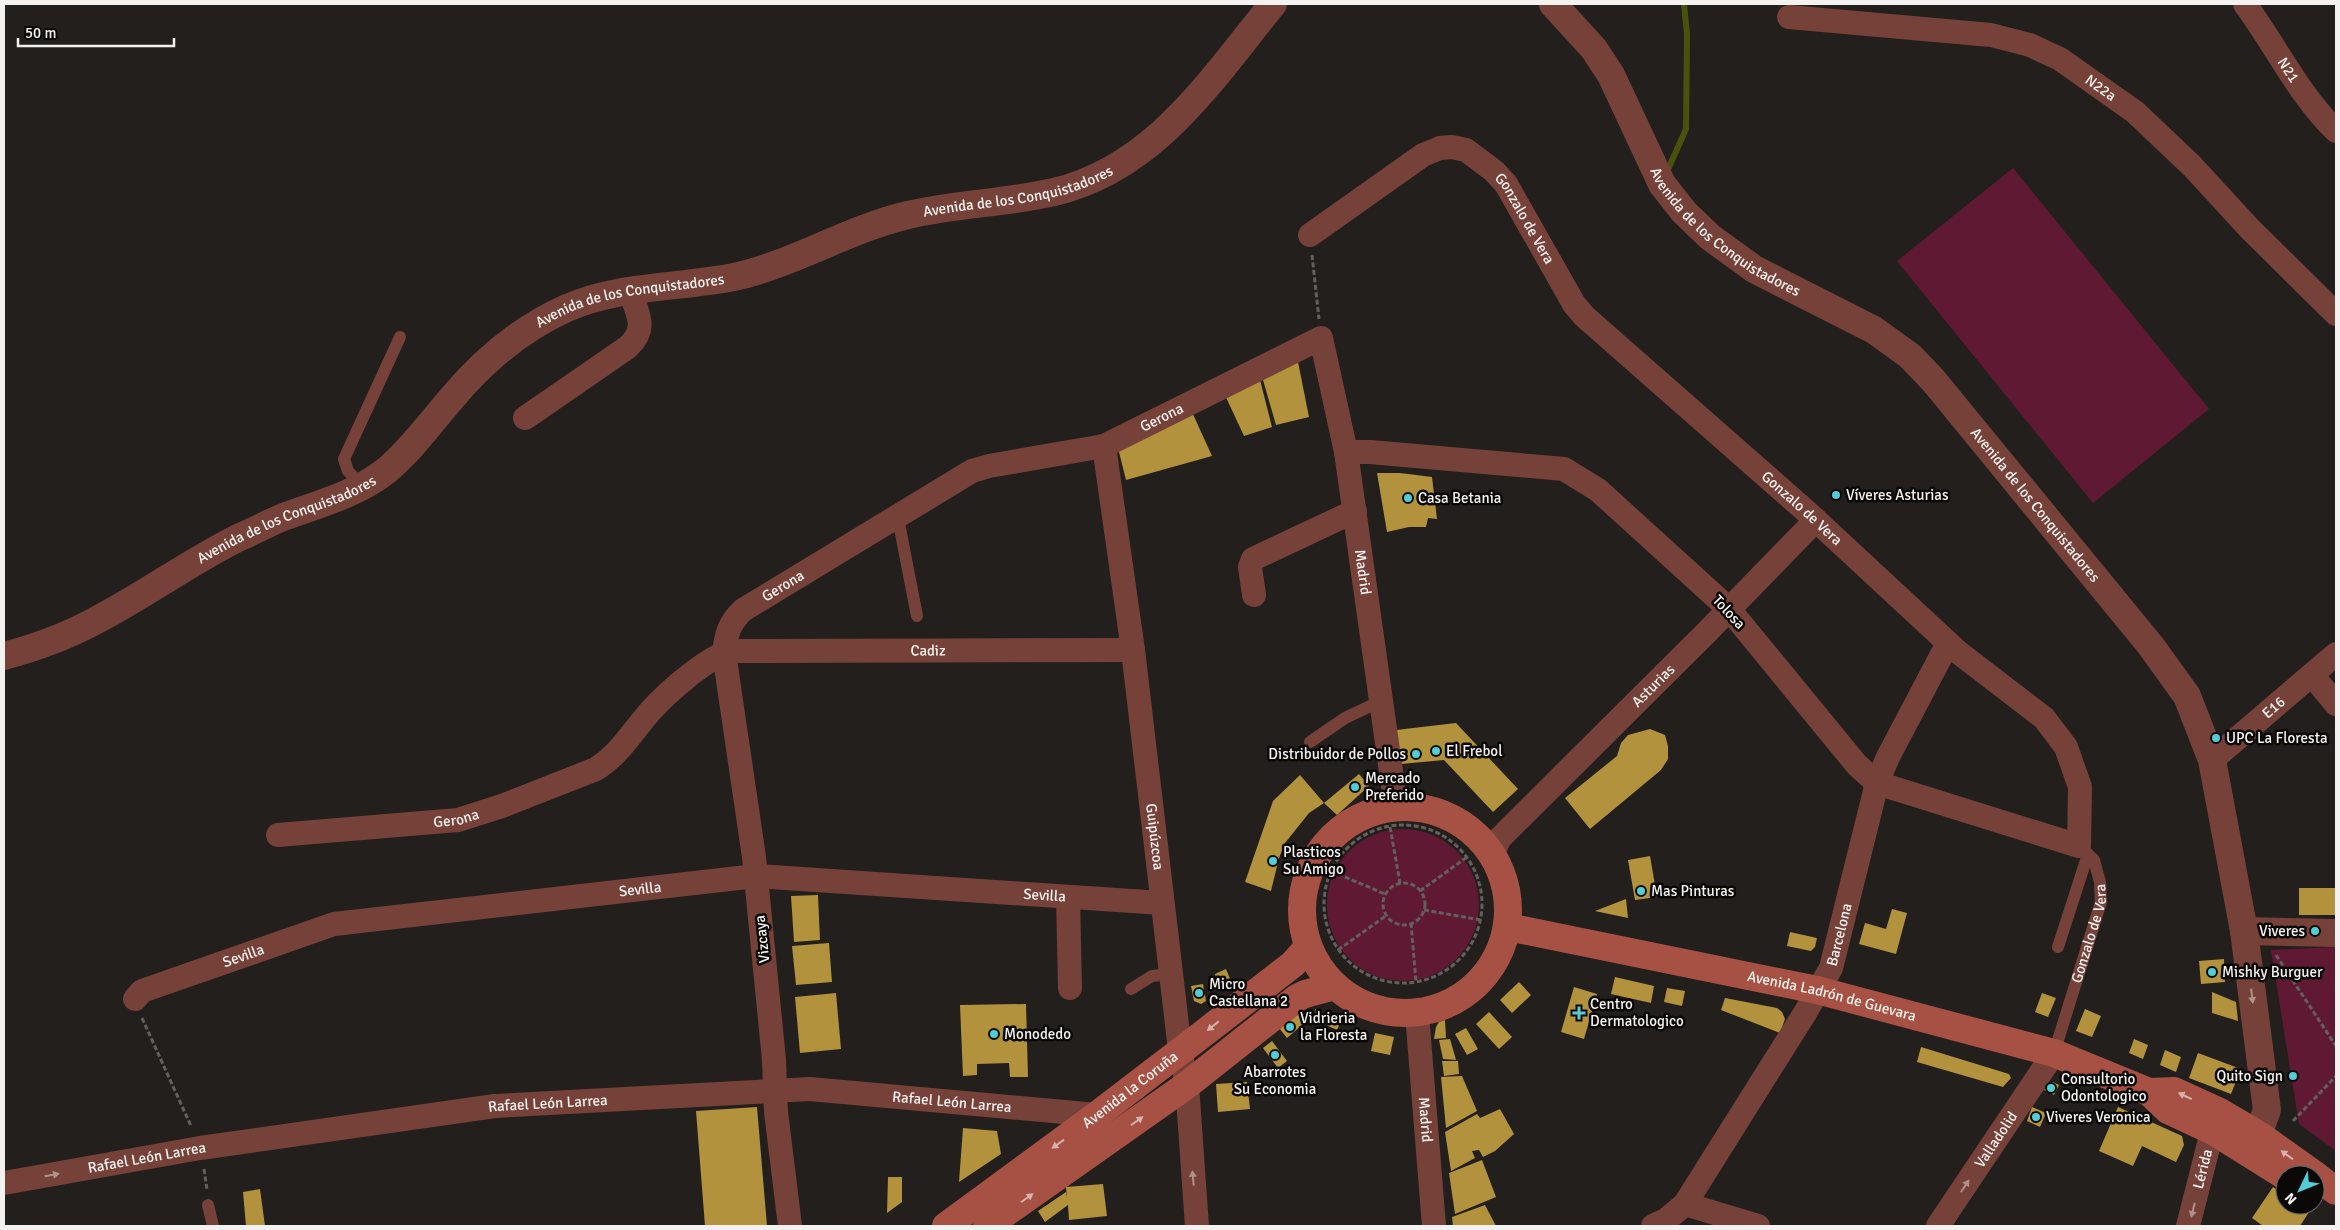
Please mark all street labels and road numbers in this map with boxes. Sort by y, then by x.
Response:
street label: N21 [2274,54,2303,86]
street label: N22a [2082,71,2120,105]
street label: Avenida de los Conquistadores [922,161,1116,221]
street label: Avenida de los Conquistadores [1646,164,1804,300]
street label: Gonzalo de Vera [1491,169,1558,267]
street label: Avenida de los Conquistadores [532,270,726,332]
street label: Gerona [1137,399,1186,436]
street label: Avenida de los Conquistadores [1967,424,2104,586]
street label: Gonzalo de Vera [1758,467,1846,549]
street label: Avenida de los Conquistadores [194,471,380,568]
street label: Madrid [1351,548,1375,596]
street label: Gerona [759,566,807,605]
street label: Tolosa [1709,591,1749,633]
street label: Cadiz [910,641,946,660]
street label: Asturias [1628,660,1679,711]
street label: E16 [2258,692,2289,722]
street label: Guipúzcoa [1142,802,1168,871]
street label: Gerona [433,805,481,831]
street label: Sevilla [618,878,662,901]
street label: Gonzalo de Vera [2067,883,2110,985]
street label: Sevilla [1023,885,1067,906]
street label: Barcelona [1823,901,1856,968]
street label: Vizcaya [751,914,773,964]
street label: Sevilla [220,940,266,971]
street label: Avenida Ladrón de Guevara [1746,967,1918,1025]
street label: Avenida la Coruña [1078,1047,1181,1132]
street label: Rafael León Larrea [891,1087,1012,1116]
street label: Rafael León Larrea [487,1091,608,1116]
street label: Madrid [1415,1096,1436,1143]
street label: Valladolid [1971,1108,2021,1171]
street label: Rafael León Larrea [86,1138,207,1177]
street label: Lérida [2189,1147,2216,1191]

